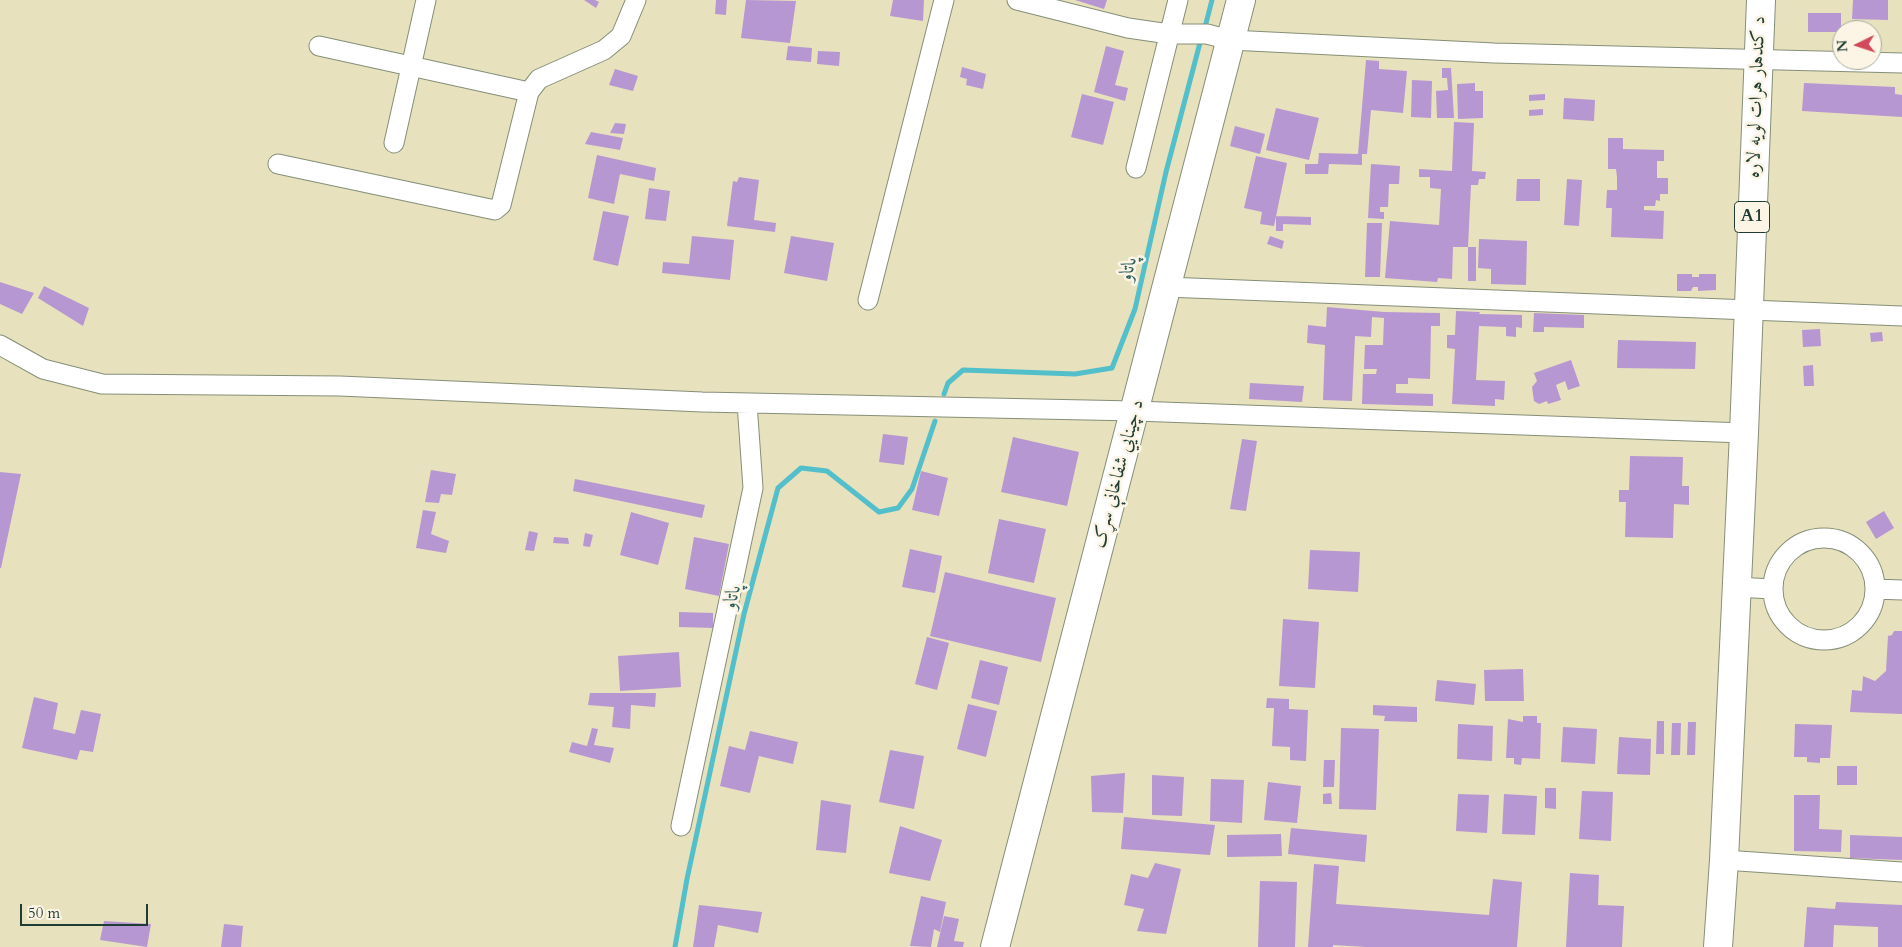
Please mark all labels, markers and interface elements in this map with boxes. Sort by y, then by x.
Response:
street label: د کندهار هرات لویه لاره [1743,16,1771,178]
north arrow [1832,20,1882,70]
text: N [1833,39,1852,53]
road number: A1 [1734,202,1770,232]
water label: پاتاو [1115,254,1143,284]
street label: د چينايي شفاخانې سړک [1088,397,1150,551]
water label: پاتاو [718,582,748,612]
scale bar [22,894,150,926]
text: 50 m [28,903,60,923]

